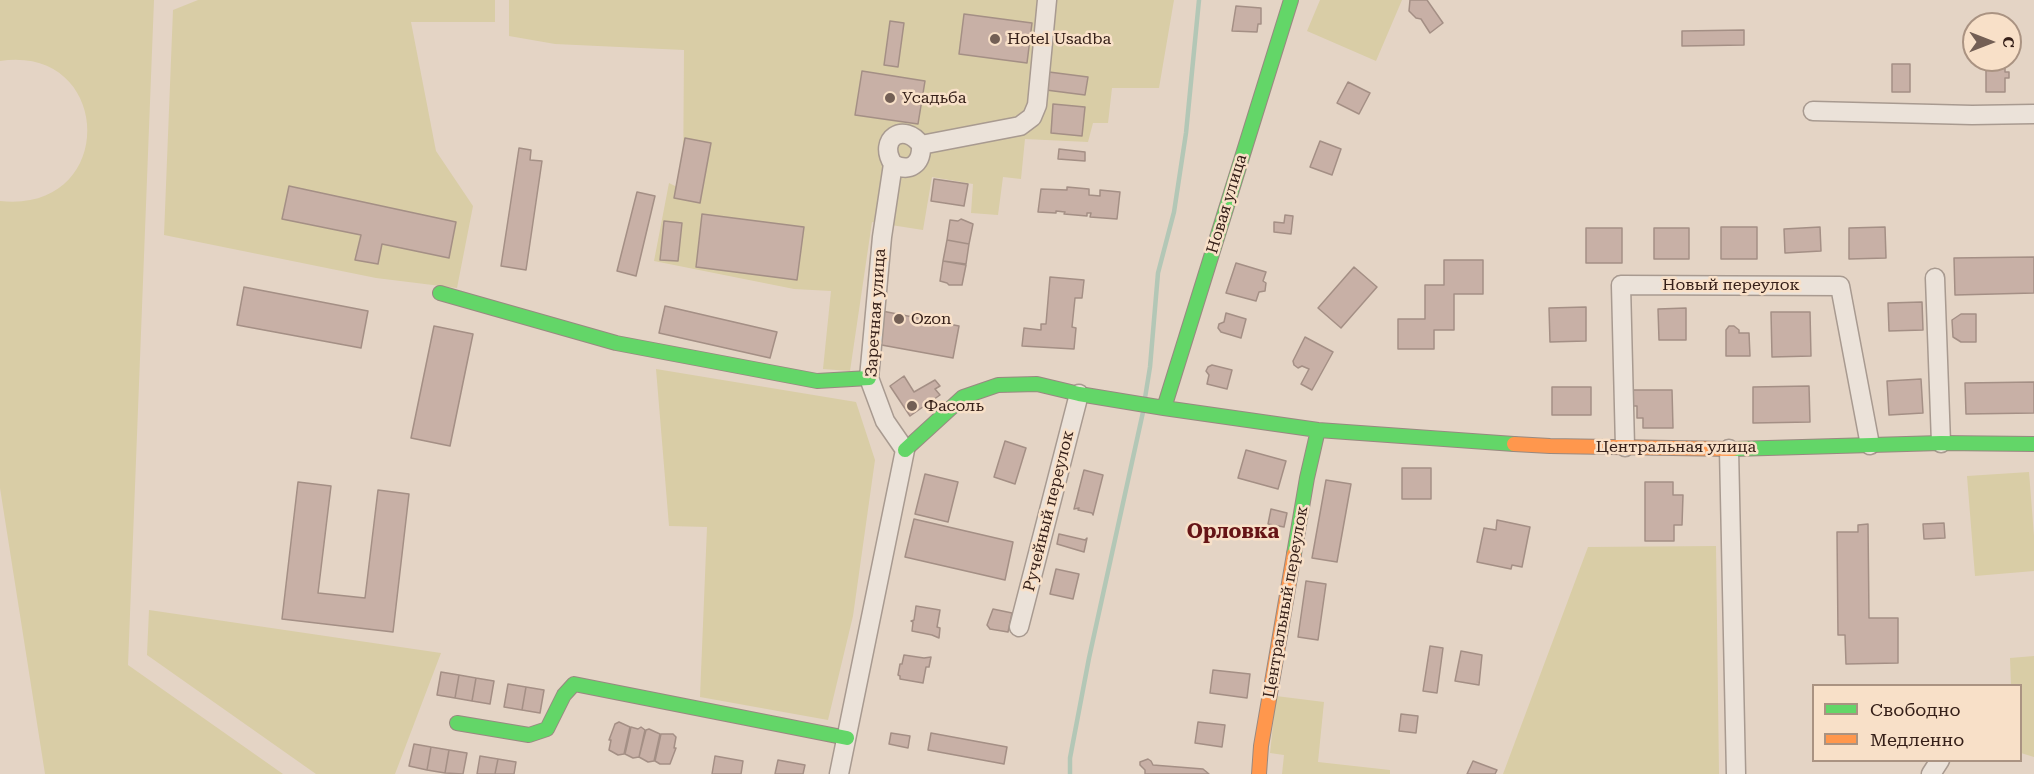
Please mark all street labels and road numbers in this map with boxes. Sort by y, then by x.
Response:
street label: Новая улица [1203,152,1251,256]
street label: Заречная улица [862,248,890,378]
street label: Новый переулок [1662,275,1800,295]
street label: Ручейный переулок [1020,429,1078,593]
street label: Центральная улица [1596,437,1756,457]
street label: Центральный переулок [1260,504,1312,700]

